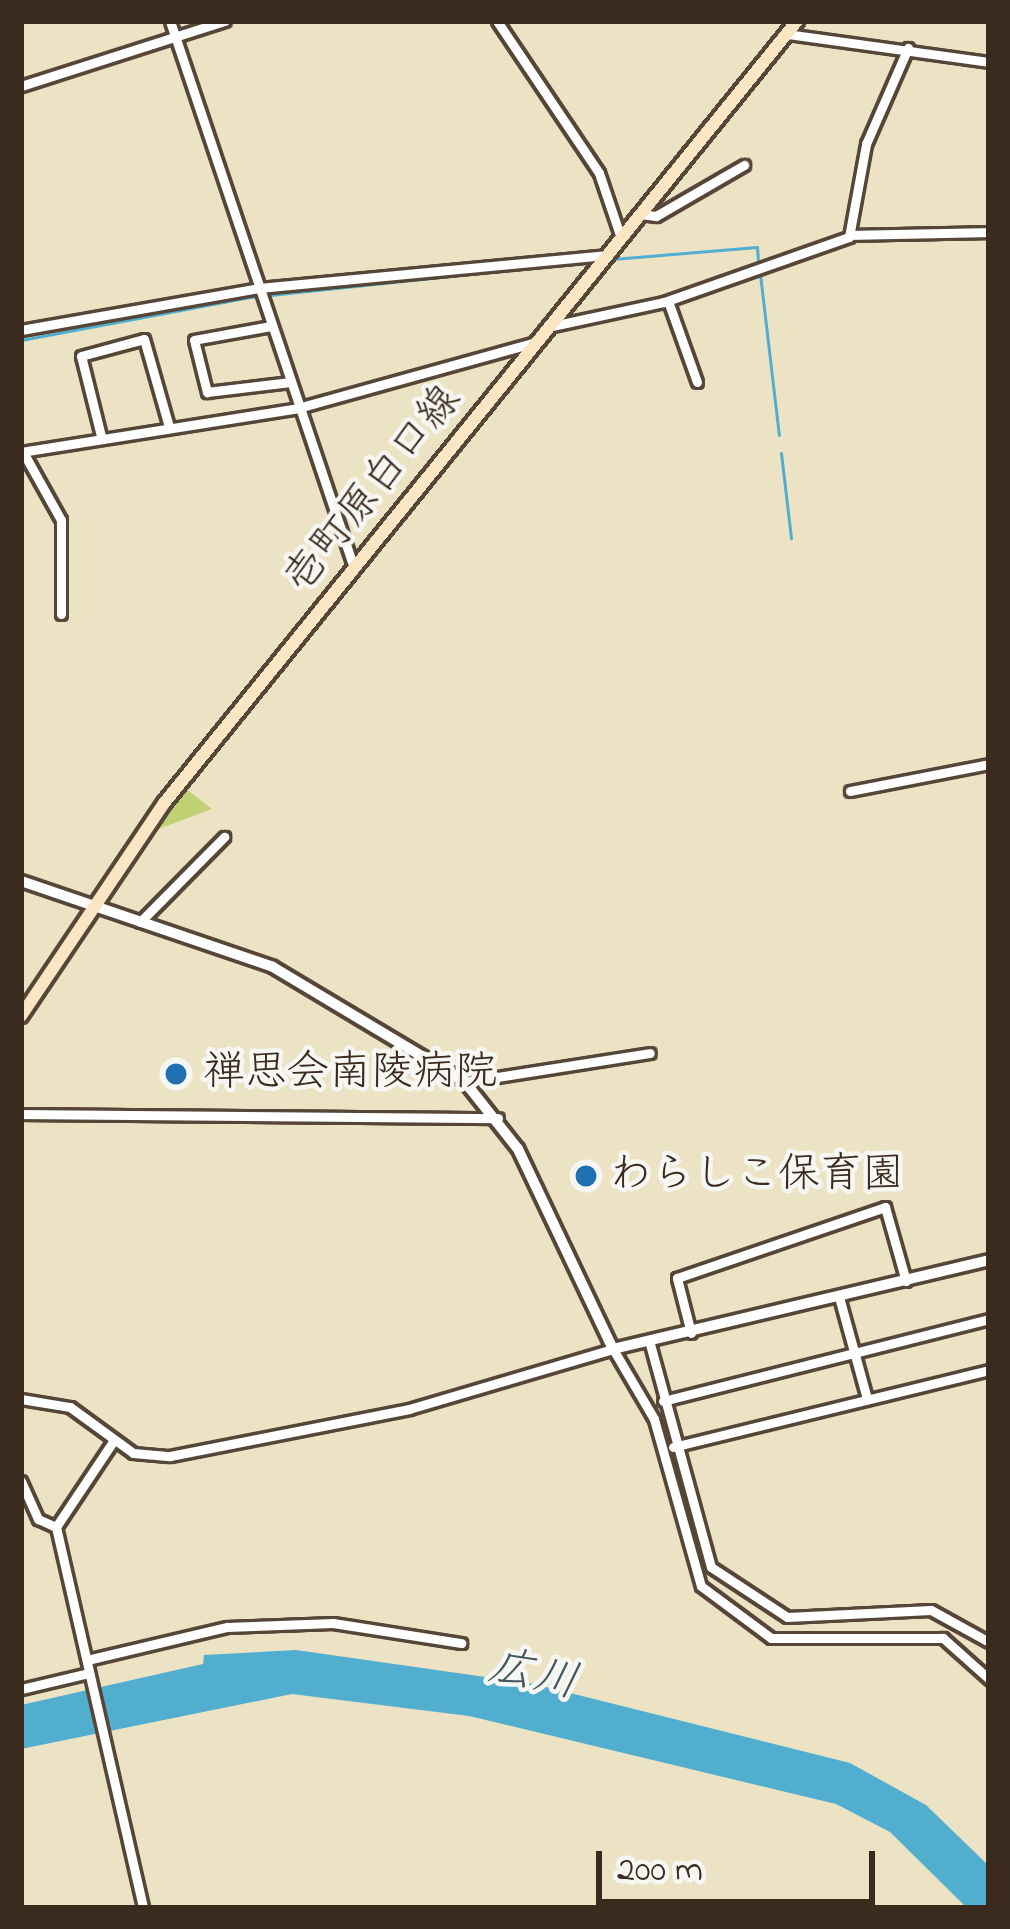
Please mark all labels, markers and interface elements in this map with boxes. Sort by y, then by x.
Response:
street label: 壱町原白口線 [275,376,473,604]
place label: 禅思会南陵病院 [203,1049,497,1099]
marker: 禅思会南陵病院 [160,1058,192,1090]
place label: わらしこ保育園 [610,1151,904,1201]
marker: わらしこ保育園 [573,1163,599,1189]
water label: 広川 [483,1641,583,1713]
scale bar [602,1827,881,1901]
text: 200 m [617,1845,703,1898]

